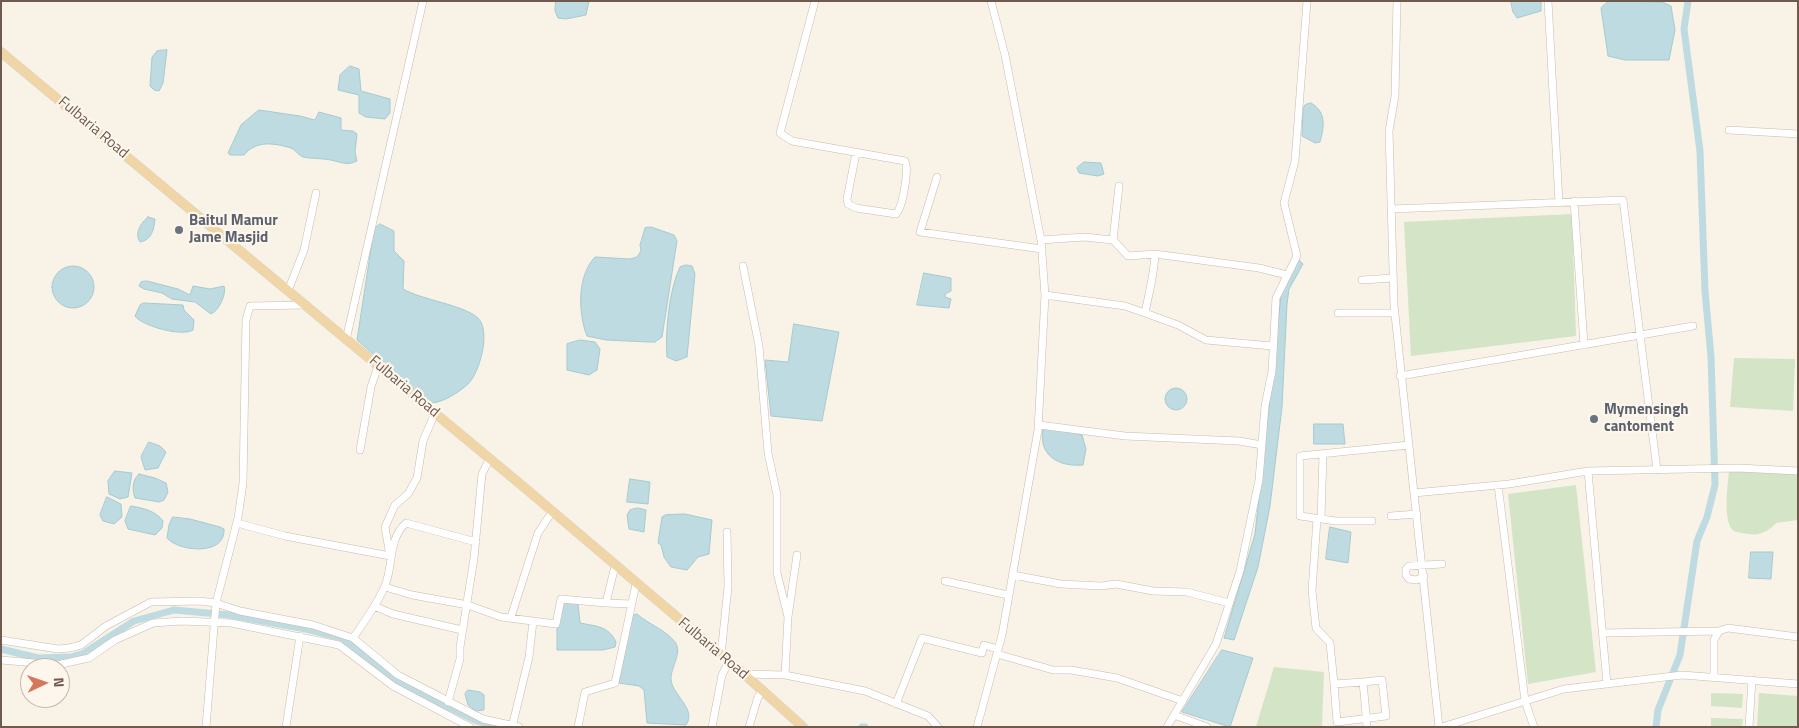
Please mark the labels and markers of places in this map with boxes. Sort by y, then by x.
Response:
place label: Baitul Mamur Jame Masjid [189,212,278,247]
marker: Baitul Mamur Jame Masjid [173,224,185,236]
place label: Mymensingh cantoment [1604,401,1688,436]
marker: Mymensingh cantoment [1588,413,1600,425]

